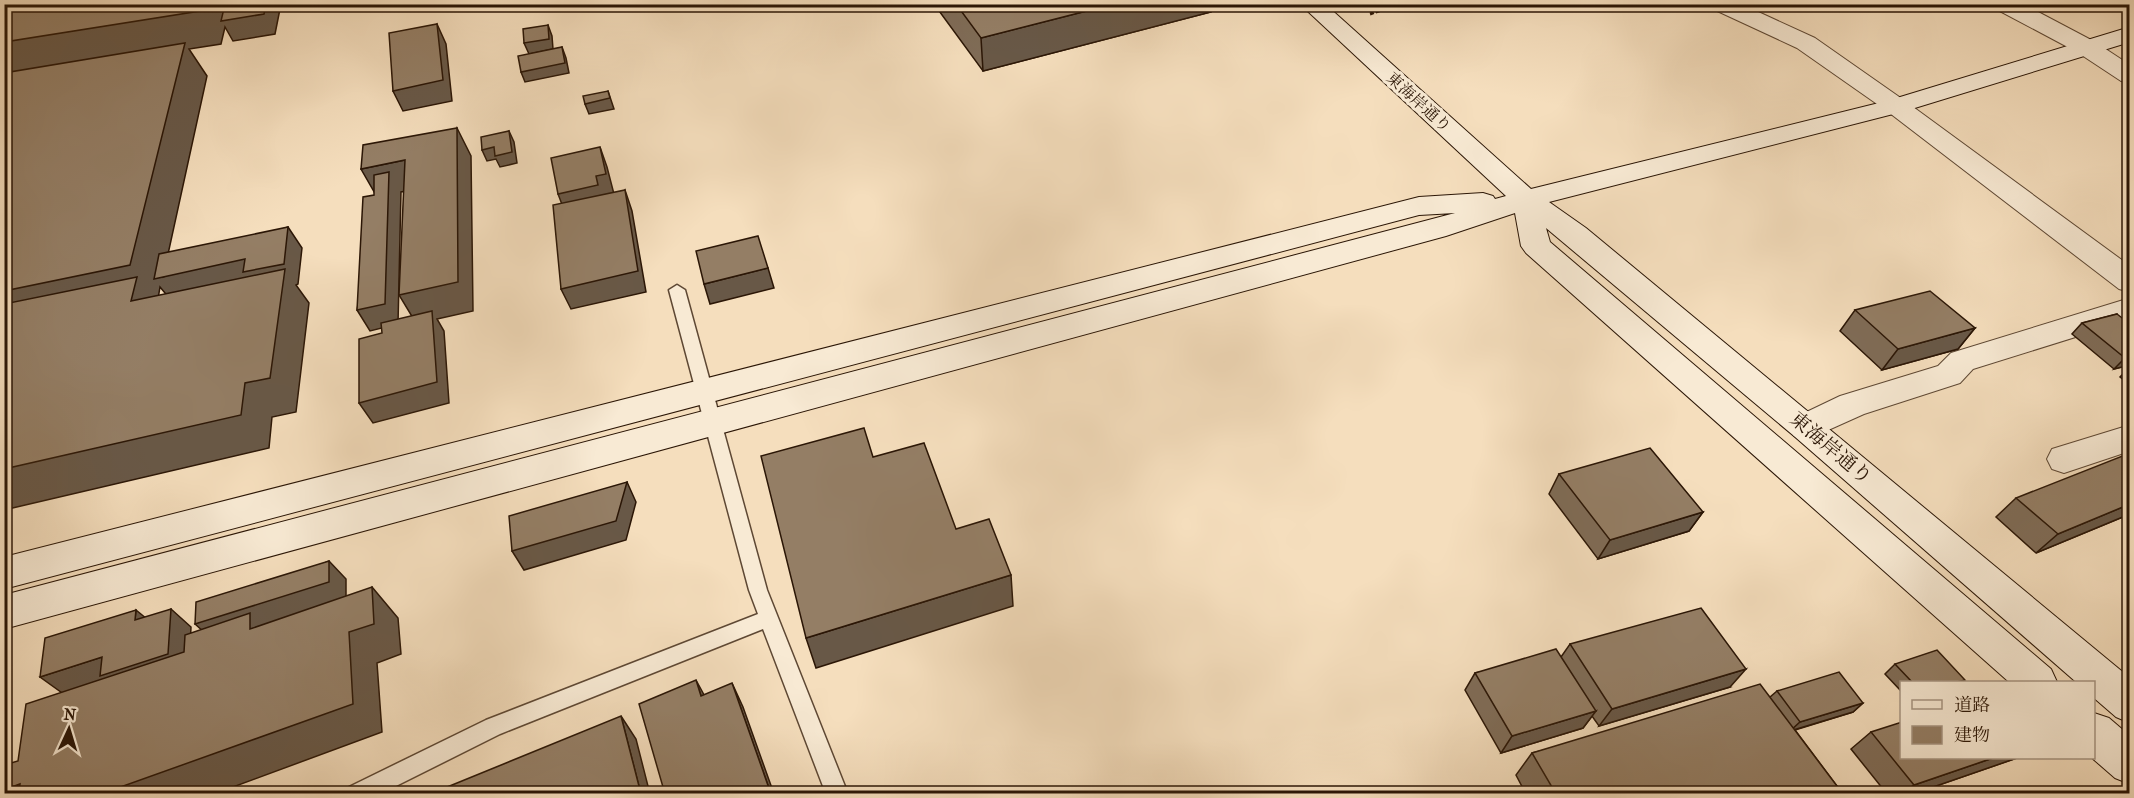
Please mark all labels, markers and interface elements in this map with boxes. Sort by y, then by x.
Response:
street label: 東海岸通り [1383,68,1455,136]
street label: 東海岸通り [1785,407,1877,489]
legend [1900,681,2095,759]
text: 道路 [1954,695,1990,716]
north arrow [39,699,99,759]
text: N [63,705,78,724]
text: 建物 [1954,725,1990,746]

